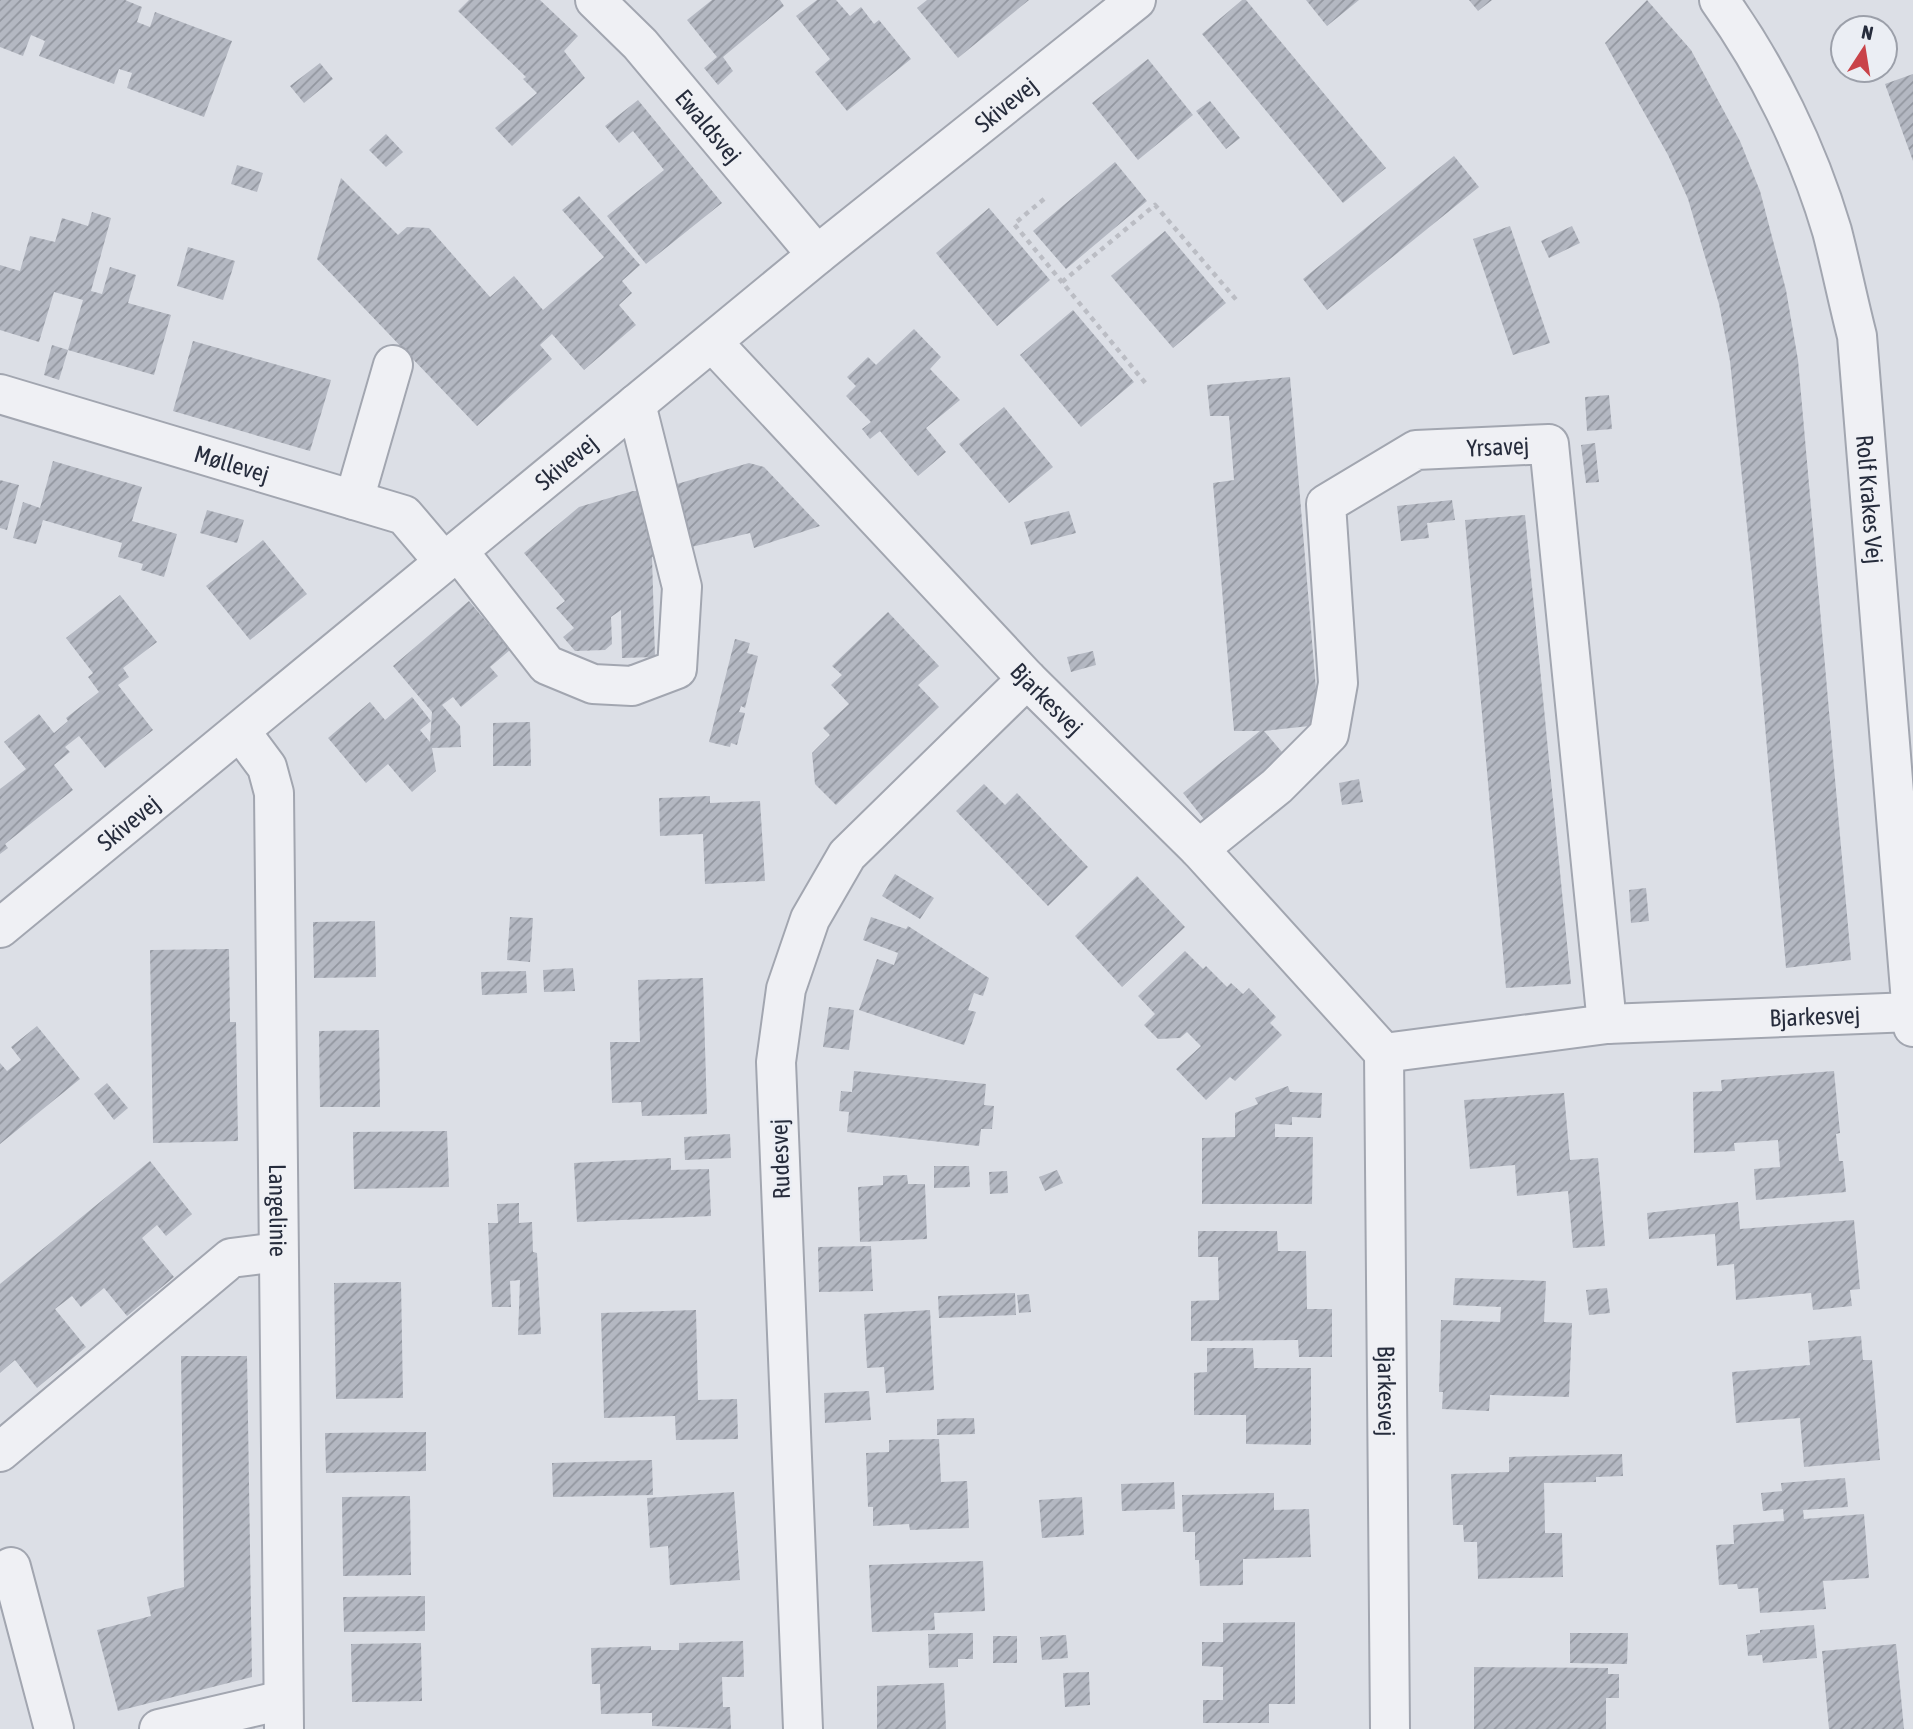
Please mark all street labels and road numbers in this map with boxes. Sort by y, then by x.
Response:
street label: Skivevej [969,71,1042,137]
street label: Ewaldsvej [670,84,747,168]
street label: Skivevej [529,429,602,495]
street label: Yrsavej [1466,431,1530,461]
street label: Rolf Krakes Vej [1852,434,1889,565]
street label: Møllevej [191,440,272,487]
street label: Bjarkesvej [1005,657,1089,740]
street label: Skivevej [92,789,164,856]
street label: Bjarkesvej [1769,1001,1861,1031]
street label: Rudesvej [765,1118,795,1200]
street label: Langelinie [264,1164,292,1257]
street label: Bjarkesvej [1373,1345,1401,1436]

